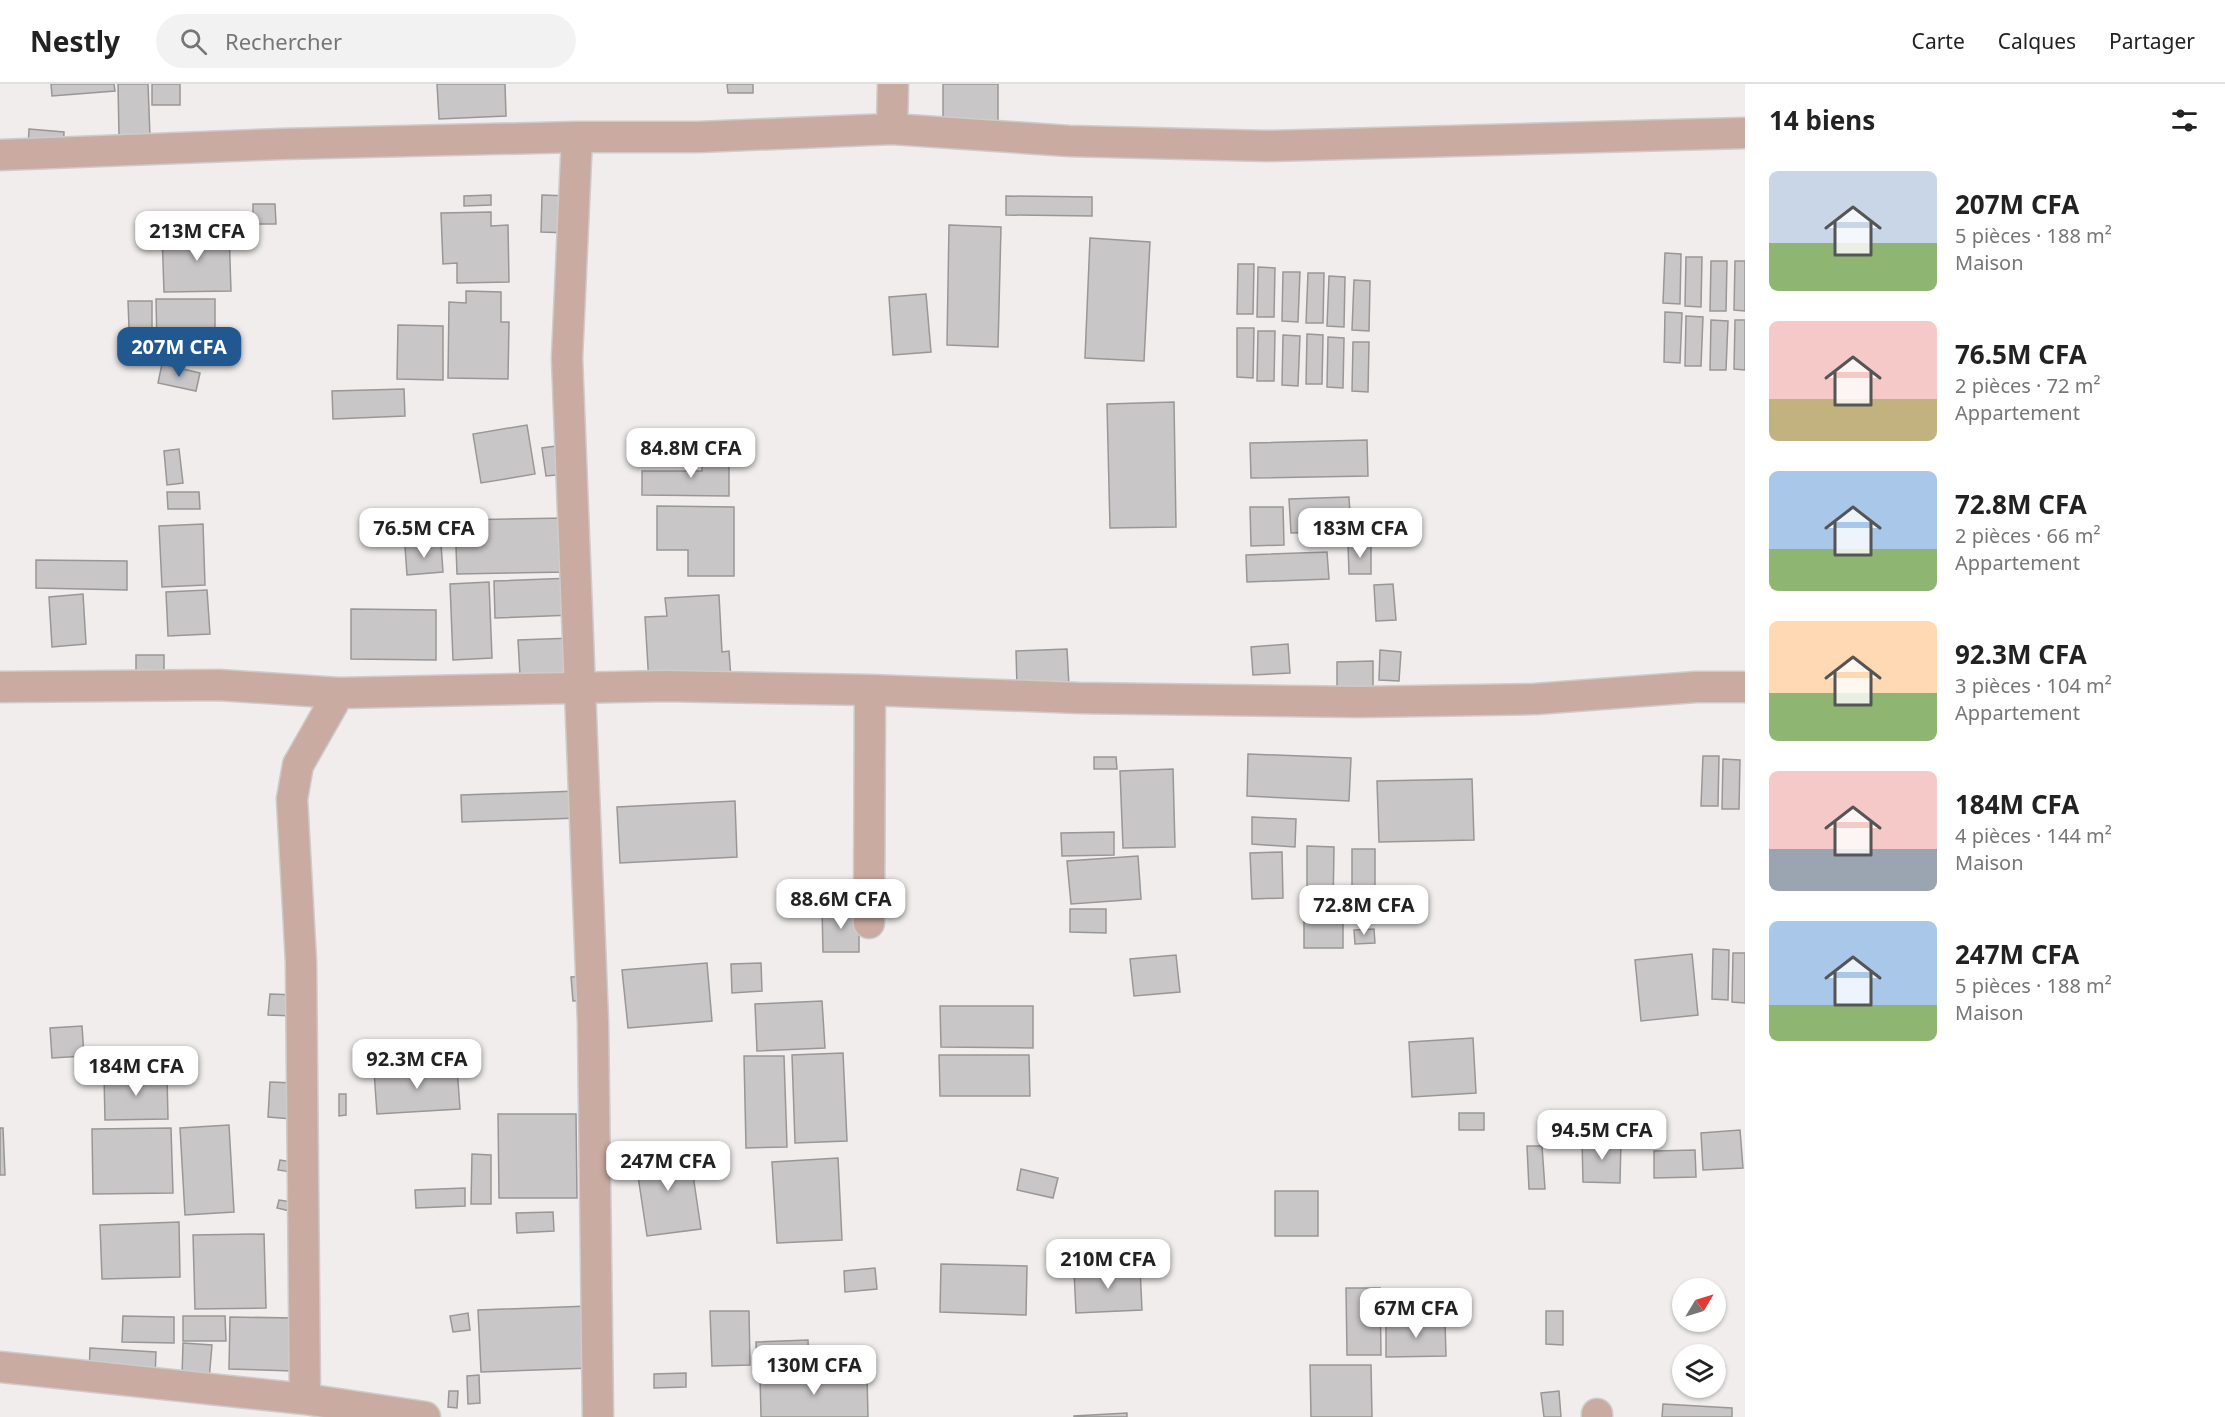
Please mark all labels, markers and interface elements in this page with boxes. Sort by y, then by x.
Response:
search box [156,14,576,68]
text: Nestly [30,22,120,60]
icon: search [177,25,210,58]
text: Rechercher [225,26,342,56]
text: Carte [1912,27,1965,55]
text: Calques [1998,27,2076,55]
text: Partager [2109,27,2195,55]
text: 14 biens [1769,102,1875,138]
icon: filters [2168,104,2201,137]
text: 207M CFA [1955,186,2079,222]
icon: home [1817,195,1889,267]
pin: 213M CFA [135,211,259,262]
text: 213M CFA [149,217,245,244]
text: 5 pièces · 188 m² [1955,222,2112,249]
text: Maison [1955,249,2024,276]
pin: 207M CFA [117,327,241,378]
text: 207M CFA [131,333,227,360]
text: 76.5M CFA [1955,336,2087,372]
icon: home [1817,345,1889,417]
text: 2 pièces · 72 m² [1955,372,2100,399]
text: Appartement [1955,399,2080,426]
pin: 84.8M CFA [622,428,760,479]
text: 84.8M CFA [640,434,742,461]
text: 72.8M CFA [1955,486,2087,522]
icon: home [1817,495,1889,567]
pin: 76.5M CFA [355,508,493,559]
pin: 183M CFA [1298,508,1422,559]
text: 76.5M CFA [373,514,475,541]
text: 183M CFA [1312,514,1408,541]
text: 2 pièces · 66 m² [1955,522,2100,549]
text: Appartement [1955,549,2080,576]
text: 92.3M CFA [1955,636,2087,672]
icon: home [1817,645,1889,717]
text: 3 pièces · 104 m² [1955,672,2112,699]
text: Appartement [1955,699,2080,726]
text: 184M CFA [1955,786,2079,822]
icon: home [1817,795,1889,867]
text: 4 pièces · 144 m² [1955,822,2112,849]
text: Maison [1955,849,2024,876]
pin: 88.6M CFA [772,879,910,930]
text: 88.6M CFA [790,885,892,912]
pin: 72.8M CFA [1295,885,1433,936]
text: 72.8M CFA [1313,891,1415,918]
text: 247M CFA [1955,936,2079,972]
icon: home [1817,945,1889,1017]
text: 5 pièces · 188 m² [1955,972,2112,999]
text: Maison [1955,999,2024,1026]
pin: 92.3M CFA [348,1039,486,1090]
text: 92.3M CFA [366,1045,468,1072]
pin: 184M CFA [74,1046,198,1097]
text: 184M CFA [88,1052,184,1079]
pin: 94.5M CFA [1533,1110,1671,1161]
text: 94.5M CFA [1551,1116,1653,1143]
pin: 247M CFA [606,1141,730,1192]
text: 247M CFA [620,1147,716,1174]
pin: 210M CFA [1046,1239,1170,1290]
text: 210M CFA [1060,1245,1156,1272]
north arrow [1672,1278,1726,1332]
map controls [1672,1278,1726,1398]
pin: 67M CFA [1361,1288,1471,1339]
text: 67M CFA [1374,1294,1458,1321]
button: layers [1672,1344,1726,1398]
pin: 130M CFA [752,1345,876,1396]
text: 130M CFA [766,1351,862,1378]

